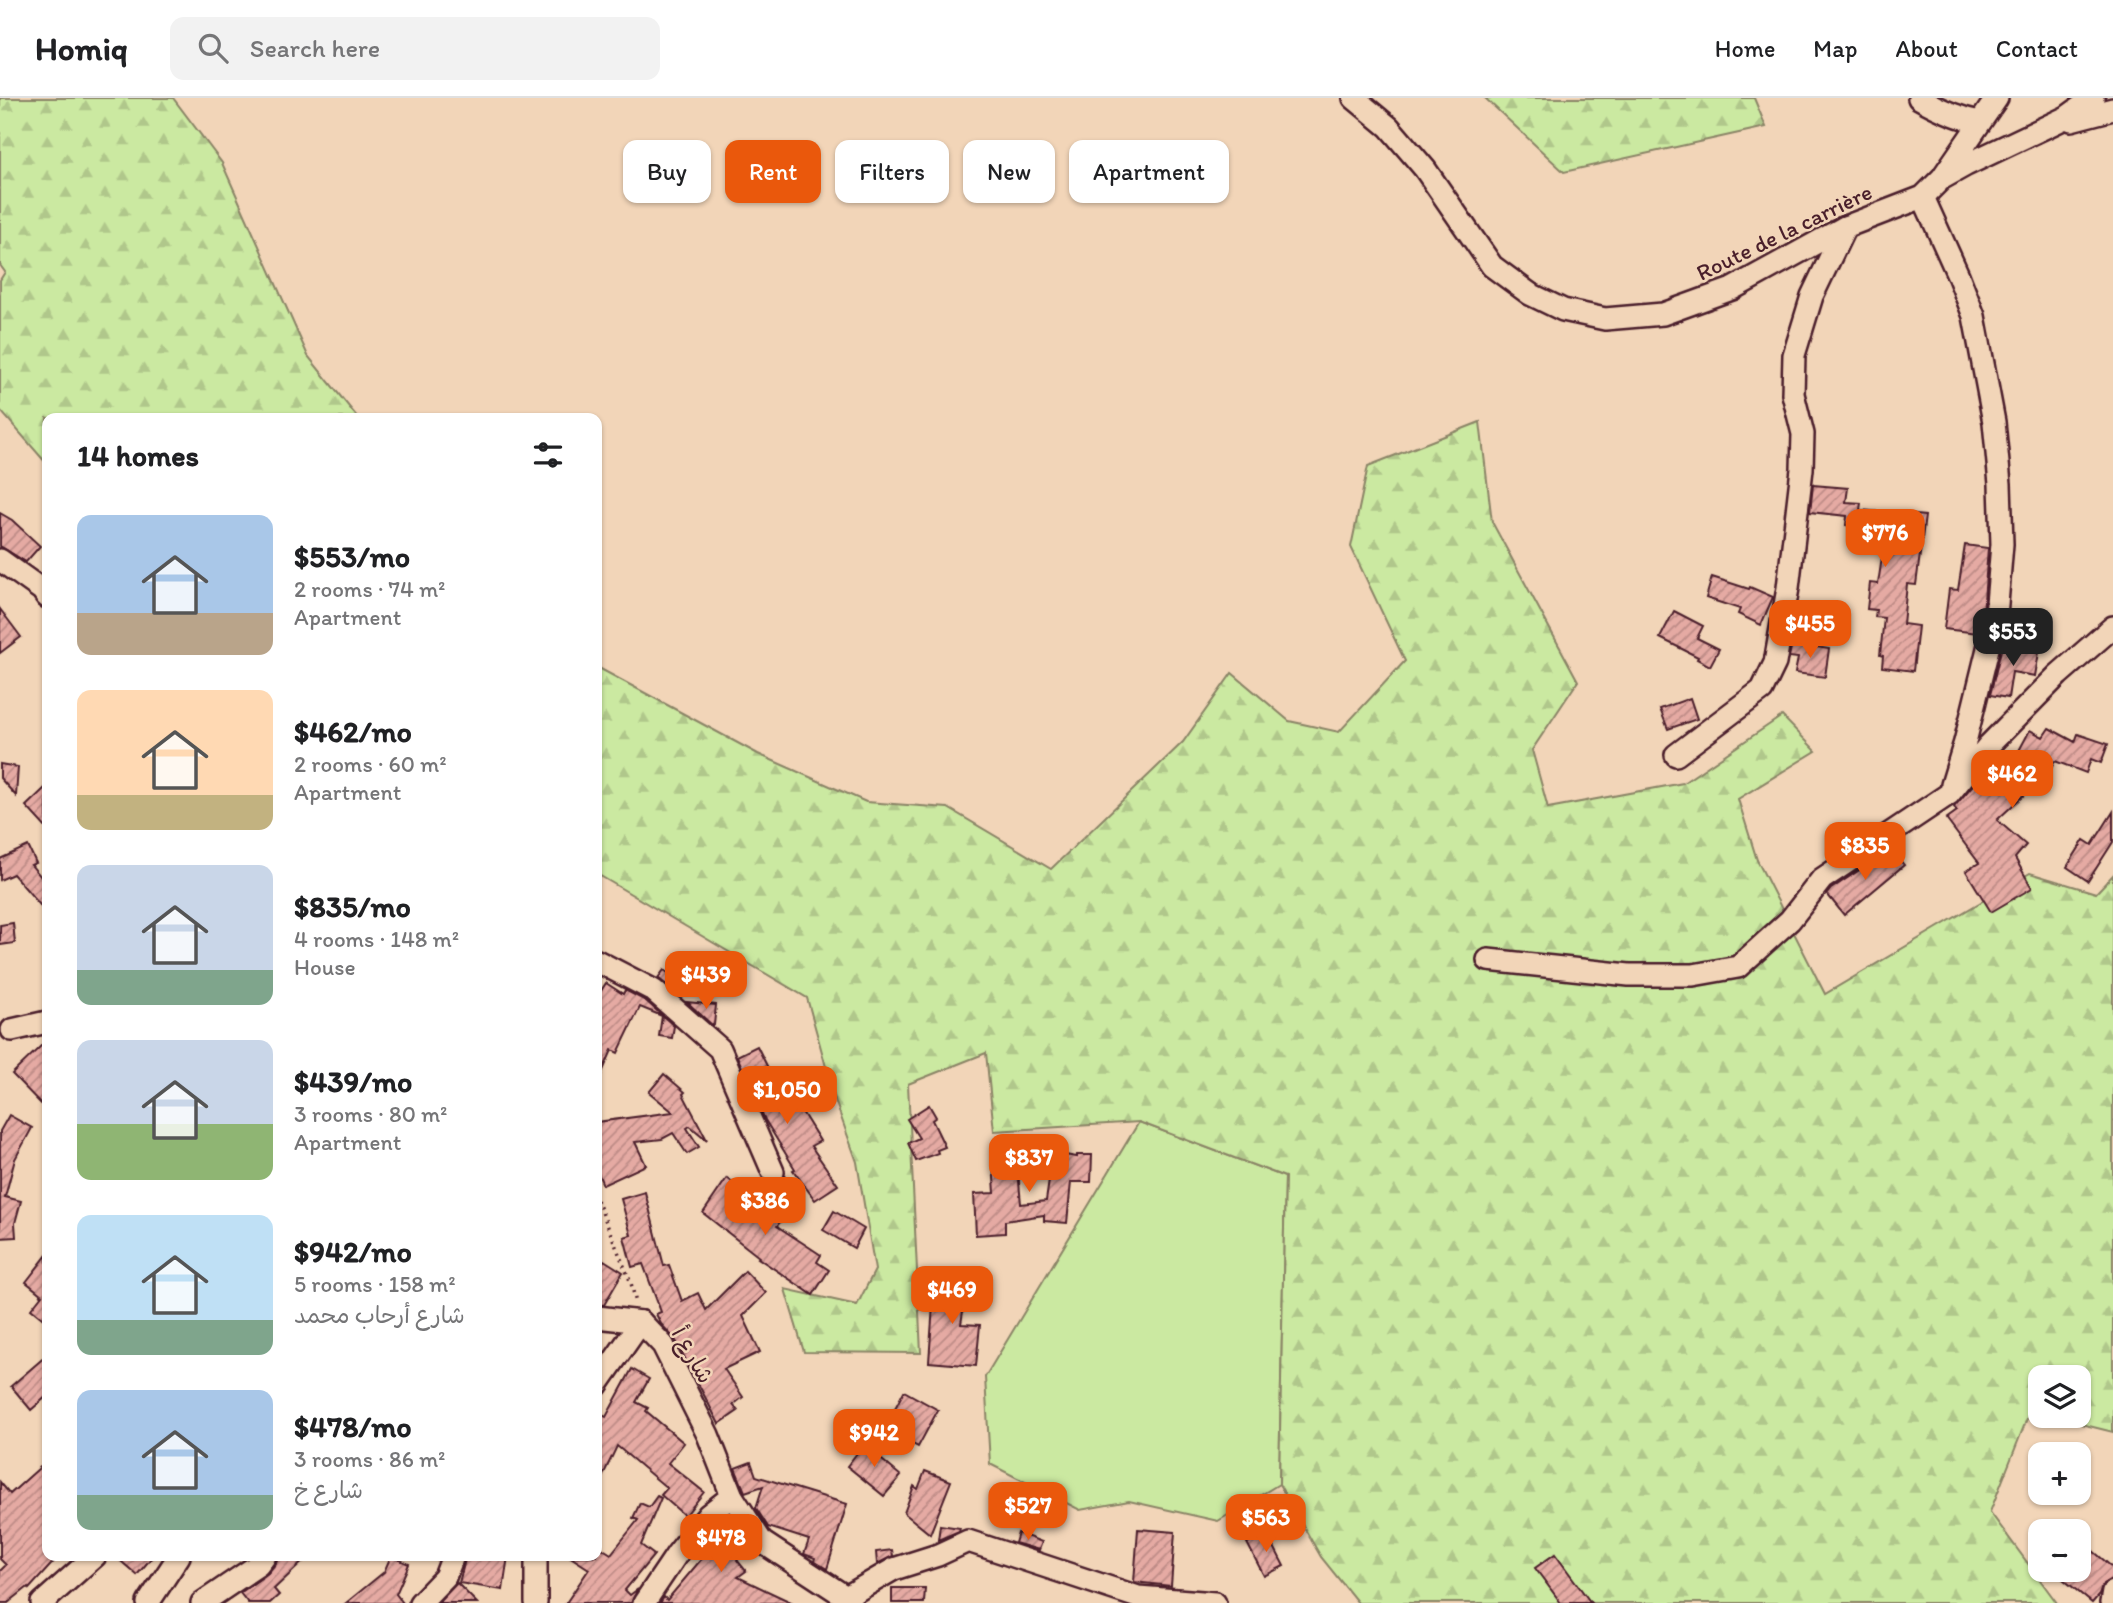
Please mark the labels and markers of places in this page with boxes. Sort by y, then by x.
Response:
pin: $776 [1844,510,1926,569]
pin: $455 [1769,601,1851,660]
pin: $553 [1972,608,2054,668]
pin: $462 [1971,750,2053,810]
pin: $835 [1824,822,1906,882]
pin: $439 [665,951,747,1011]
pin: $1,050 [730,1066,844,1126]
pin: $837 [988,1134,1070,1194]
pin: $386 [724,1178,806,1237]
pin: $469 [911,1266,993,1326]
pin: $942 [833,1410,915,1469]
pin: $527 [987,1482,1069,1542]
pin: $563 [1225,1494,1307,1554]
pin: $478 [680,1514,762,1574]

